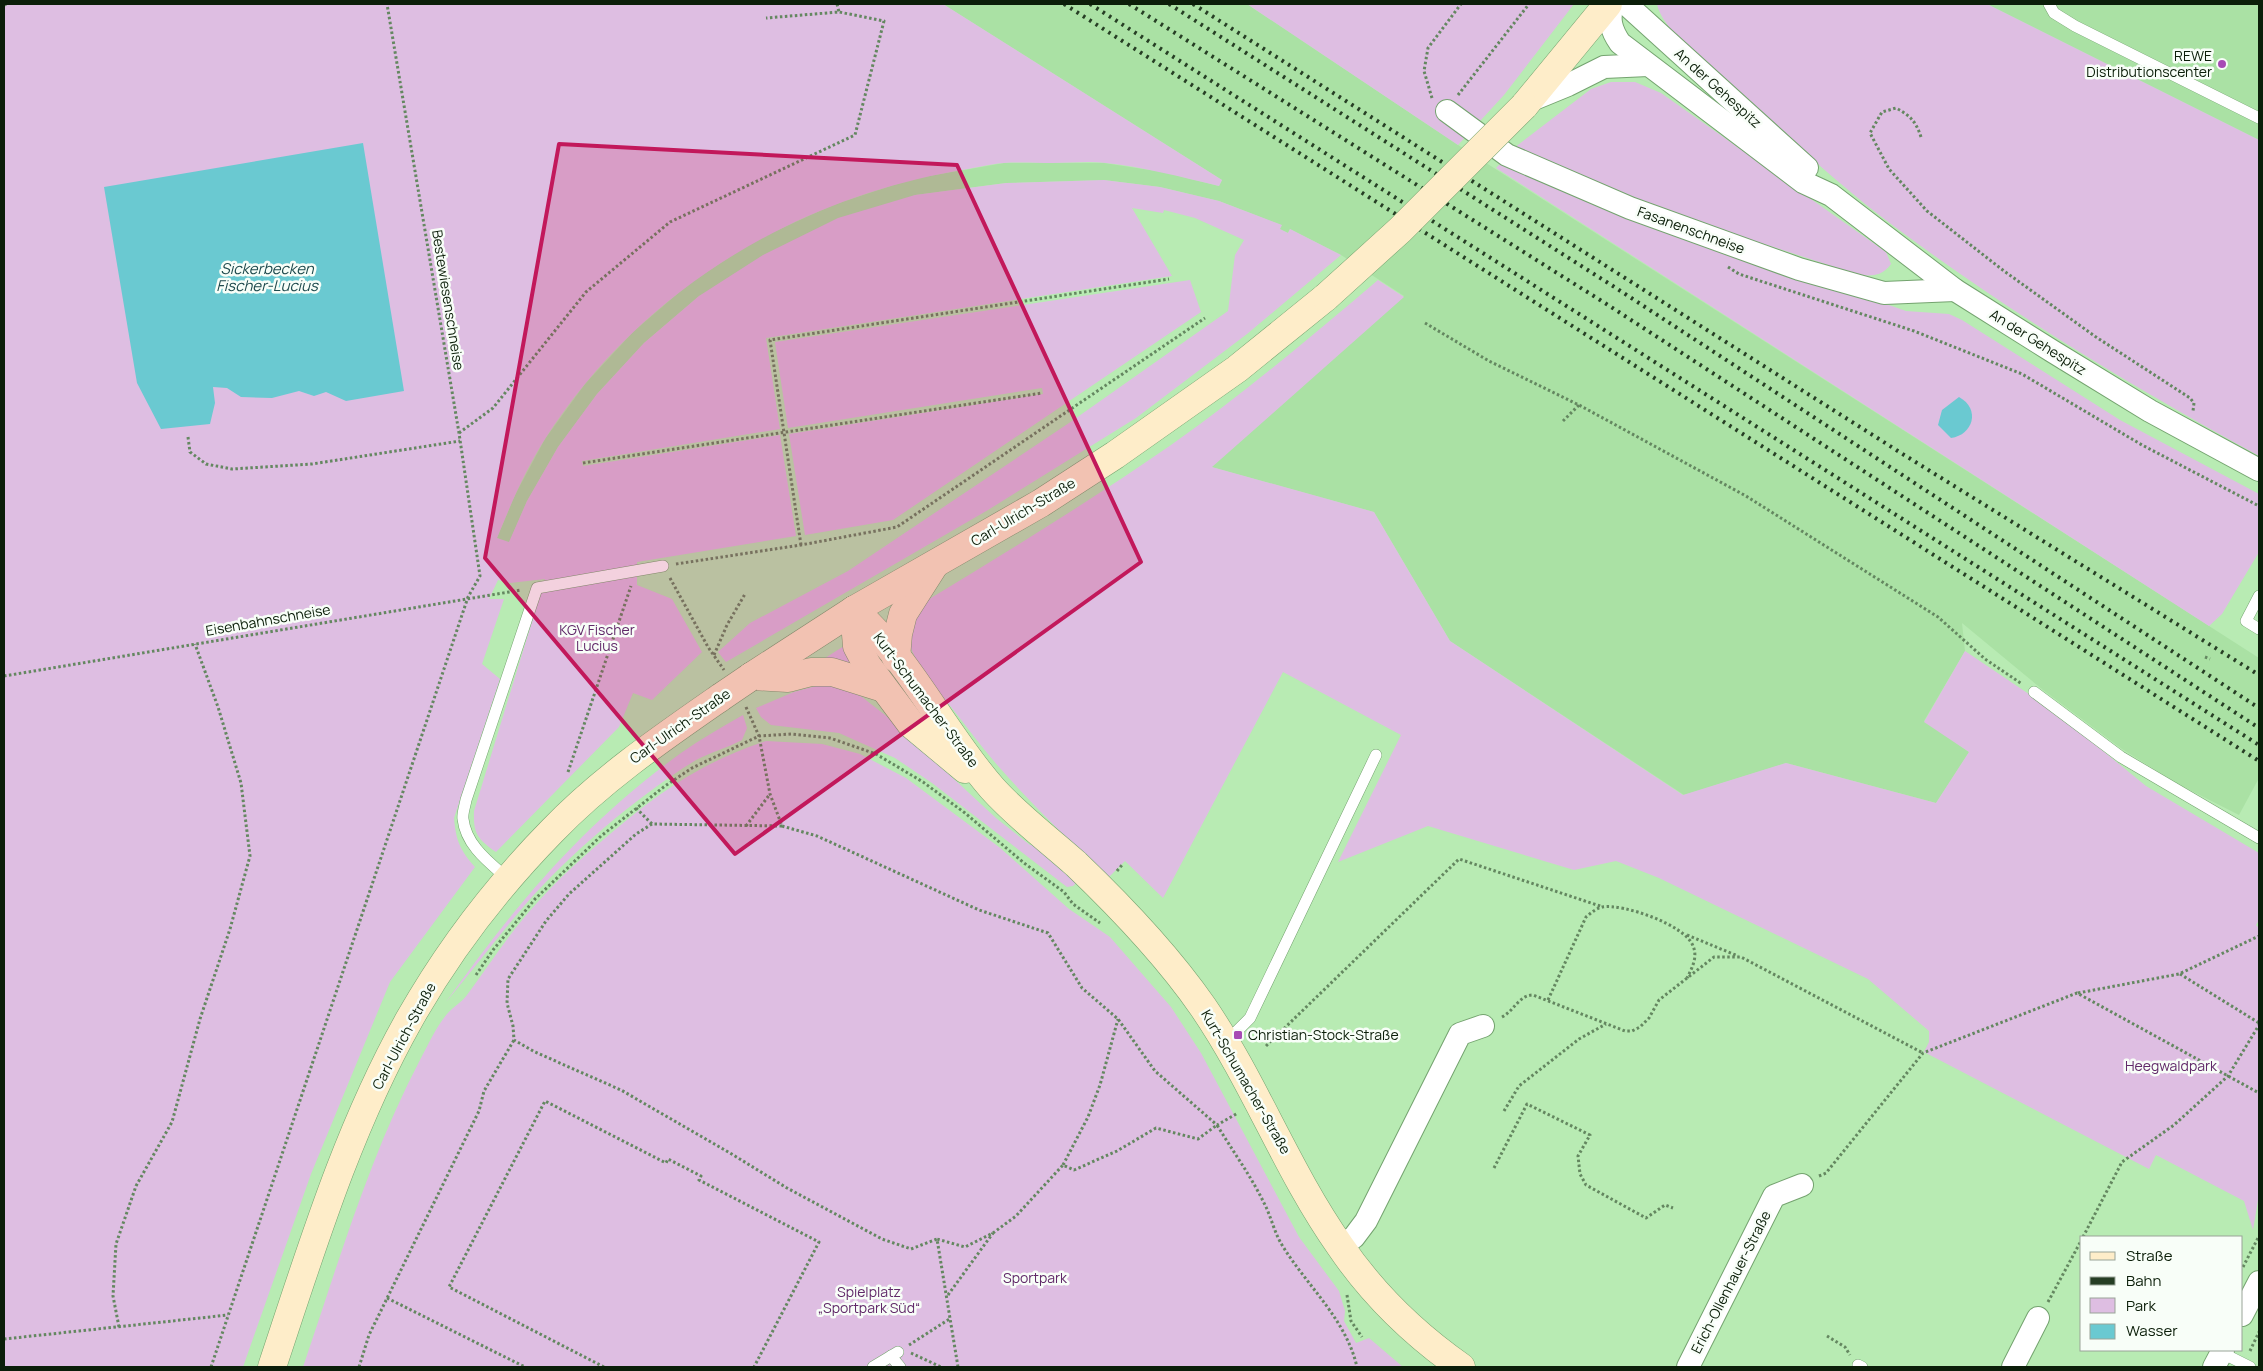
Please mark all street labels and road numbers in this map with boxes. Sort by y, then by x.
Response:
street label: An der Gehespitz [1671,43,1766,132]
street label: Fasanenschneise [1635,201,1747,258]
street label: Bestewiesenschneise [428,228,469,371]
street label: An der Gehespitz [1986,304,2090,379]
street label: Carl-Ulrich-Straße [967,473,1079,550]
street label: Eisenbahnschneise [204,599,332,640]
street label: Kurt-Schumacher-Straße [870,629,983,771]
street label: Carl-Ulrich-Straße [626,684,734,767]
street label: Carl-Ulrich-Straße [367,979,440,1093]
street label: Kurt-Schumacher-Straße [1197,1006,1296,1157]
street label: Erich-Ollenhauer-Straße [1686,1207,1775,1357]

